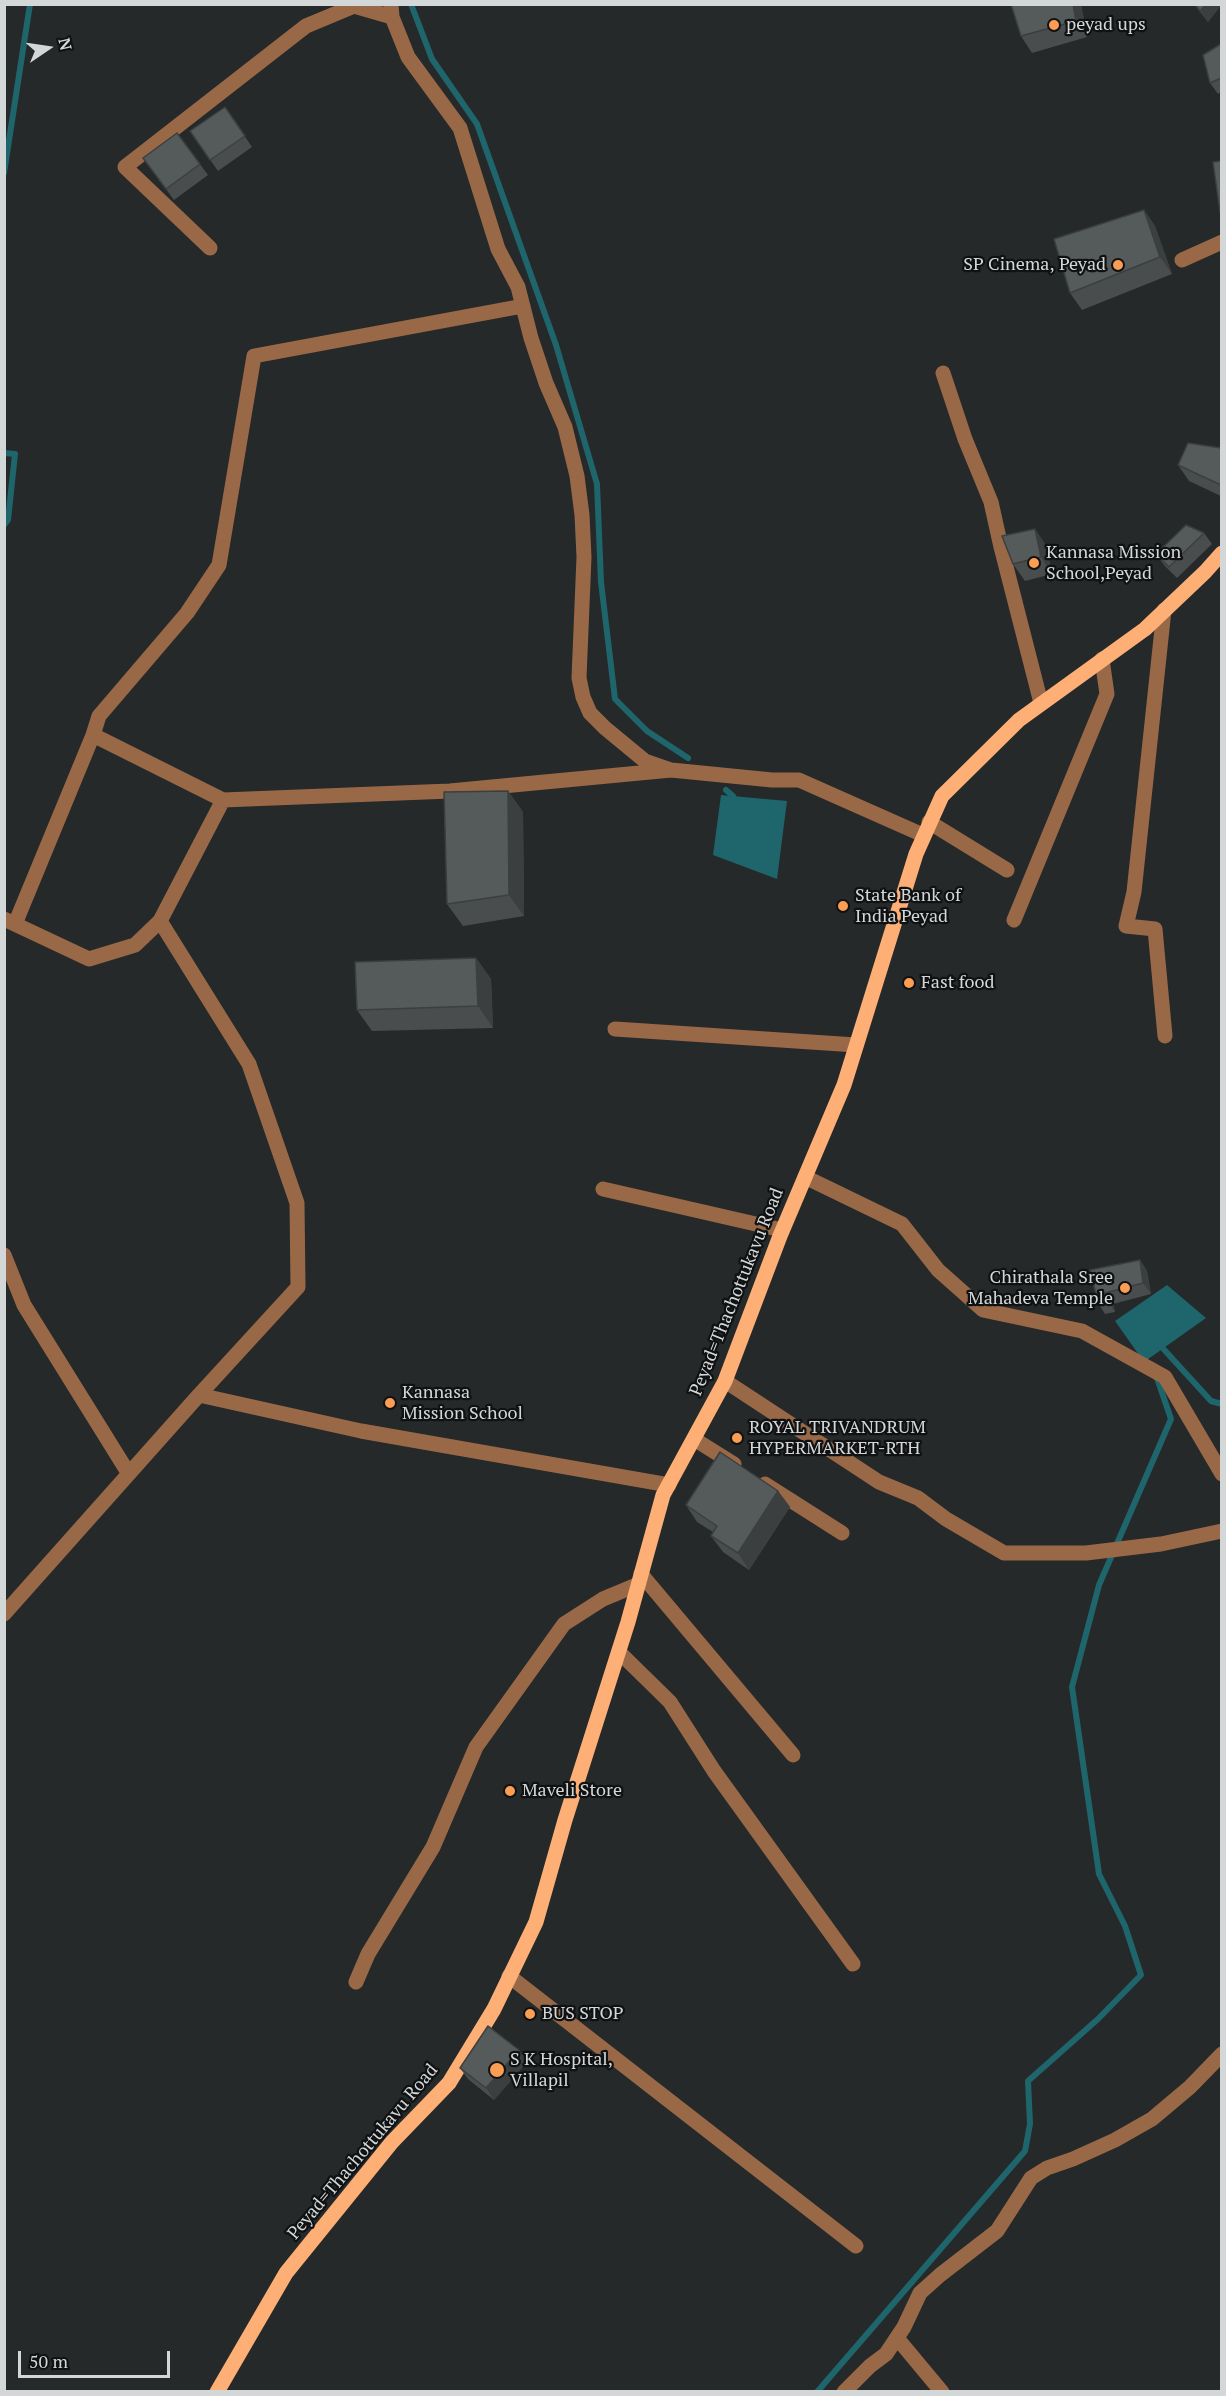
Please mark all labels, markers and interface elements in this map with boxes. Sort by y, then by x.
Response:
place label: peyad ups [1066,14,1146,36]
north arrow [18,18,78,78]
marker: peyad ups [1047,18,1061,32]
text: N [53,36,78,52]
place label: SP Cinema, Peyad [963,254,1106,276]
marker: SP Cinema, Peyad [1111,258,1125,272]
place label: Kannasa Mission School,Peyad [1046,542,1181,584]
marker: Kannasa Mission School,Peyad [1027,556,1041,570]
place label: State Bank of India Peyad [855,885,961,928]
marker: State Bank of India Peyad [836,899,850,913]
place label: Fast food [921,972,994,994]
marker: Fast food [902,976,916,990]
street label: Peyad=Thachottukavu Road [685,1185,789,1399]
place label: Chirathala Sree Mahadeva Temple [968,1267,1113,1310]
marker: Chirathala Sree Mahadeva Temple [1118,1281,1132,1295]
place label: Kannasa Mission School [402,1382,523,1424]
marker: Kannasa Mission School [383,1396,397,1410]
place label: ROYAL TRIVANDRUM HYPERMARKET-RTH [749,1417,926,1460]
marker: ROYAL TRIVANDRUM HYPERMARKET-RTH [730,1431,744,1445]
place label: Maveli Store [522,1780,622,1802]
marker: Maveli Store [503,1784,517,1798]
place label: BUS STOP [542,2003,624,2025]
marker: BUS STOP [523,2007,537,2021]
place label: S K Hospital, Villapil [510,2049,613,2092]
street label: Peyad=Thachottukavu Road [283,2060,443,2244]
marker: S K Hospital, Villapil [488,2061,506,2079]
scale bar [21,2339,172,2377]
text: 50 m [29,2349,68,2373]

